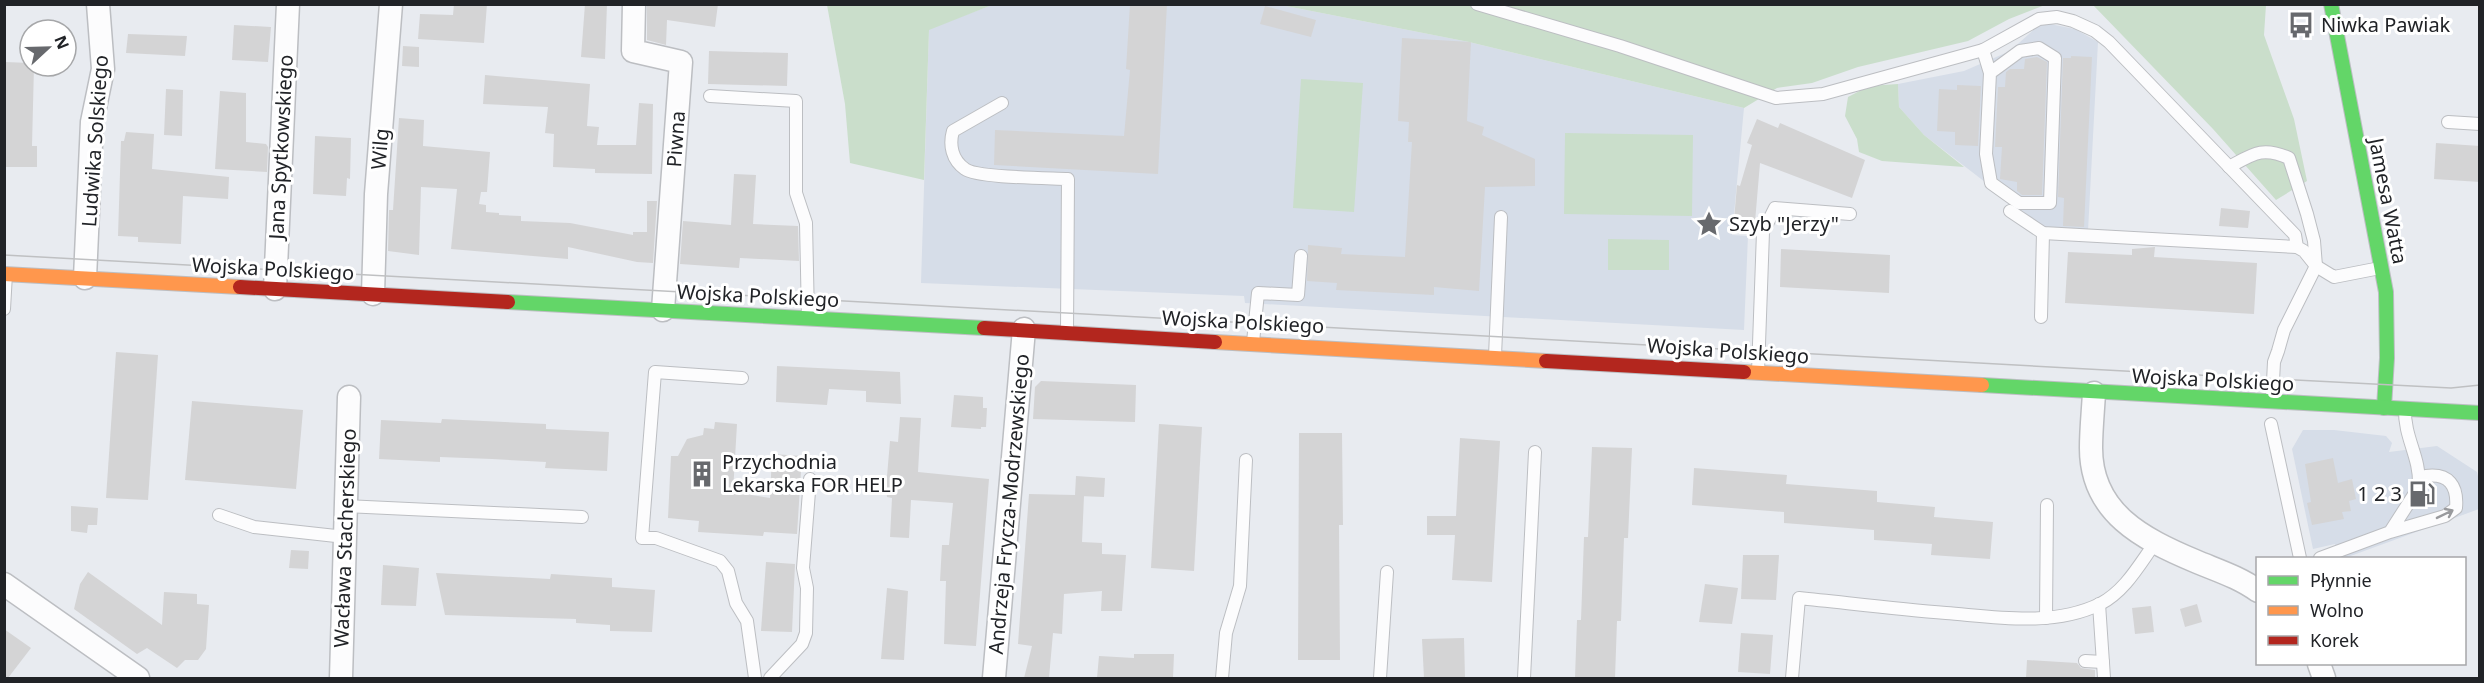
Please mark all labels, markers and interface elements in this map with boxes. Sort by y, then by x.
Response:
bus stop icon: Niwka Pawiak [2286,10,2316,40]
place label: Niwka Pawiak [2321,11,2451,38]
north arrow [18,18,78,78]
text: N [49,32,75,53]
street label: Ludwika Solskiego [75,54,114,228]
street label: Jana Spytkowskiego [262,54,299,242]
street label: Piwna [660,110,691,168]
street label: Wilg [364,127,395,171]
street label: Jamesa Watta [2363,134,2414,266]
place icon: Szyb "Jerzy" [1694,209,1724,239]
place label: Szyb "Jerzy" [1729,210,1839,237]
street label: Wojska Polskiego [191,251,355,286]
street label: Wojska Polskiego [676,278,840,313]
street label: Wojska Polskiego [1161,304,1325,339]
street label: Wojska Polskiego [1646,331,1810,370]
street label: Andrzeja Frycza-Modrzewskiego [982,353,1035,655]
street label: Wojska Polskiego [2131,362,2295,397]
street label: Wacława Stacherskiego [327,428,362,648]
place label: Przychodnia Lekarska FOR HELP [722,448,903,498]
building icon: Przychodnia Lekarska FOR HELP [687,459,717,489]
fuel station icon: 1 2 3 [2407,479,2437,509]
place label: 1 2 3 [2357,480,2402,507]
one-way arrow [2436,507,2454,519]
legend [2256,557,2466,665]
text: Płynnie [2310,568,2372,592]
text: Wolno [2310,598,2364,622]
text: Korek [2310,628,2359,652]

